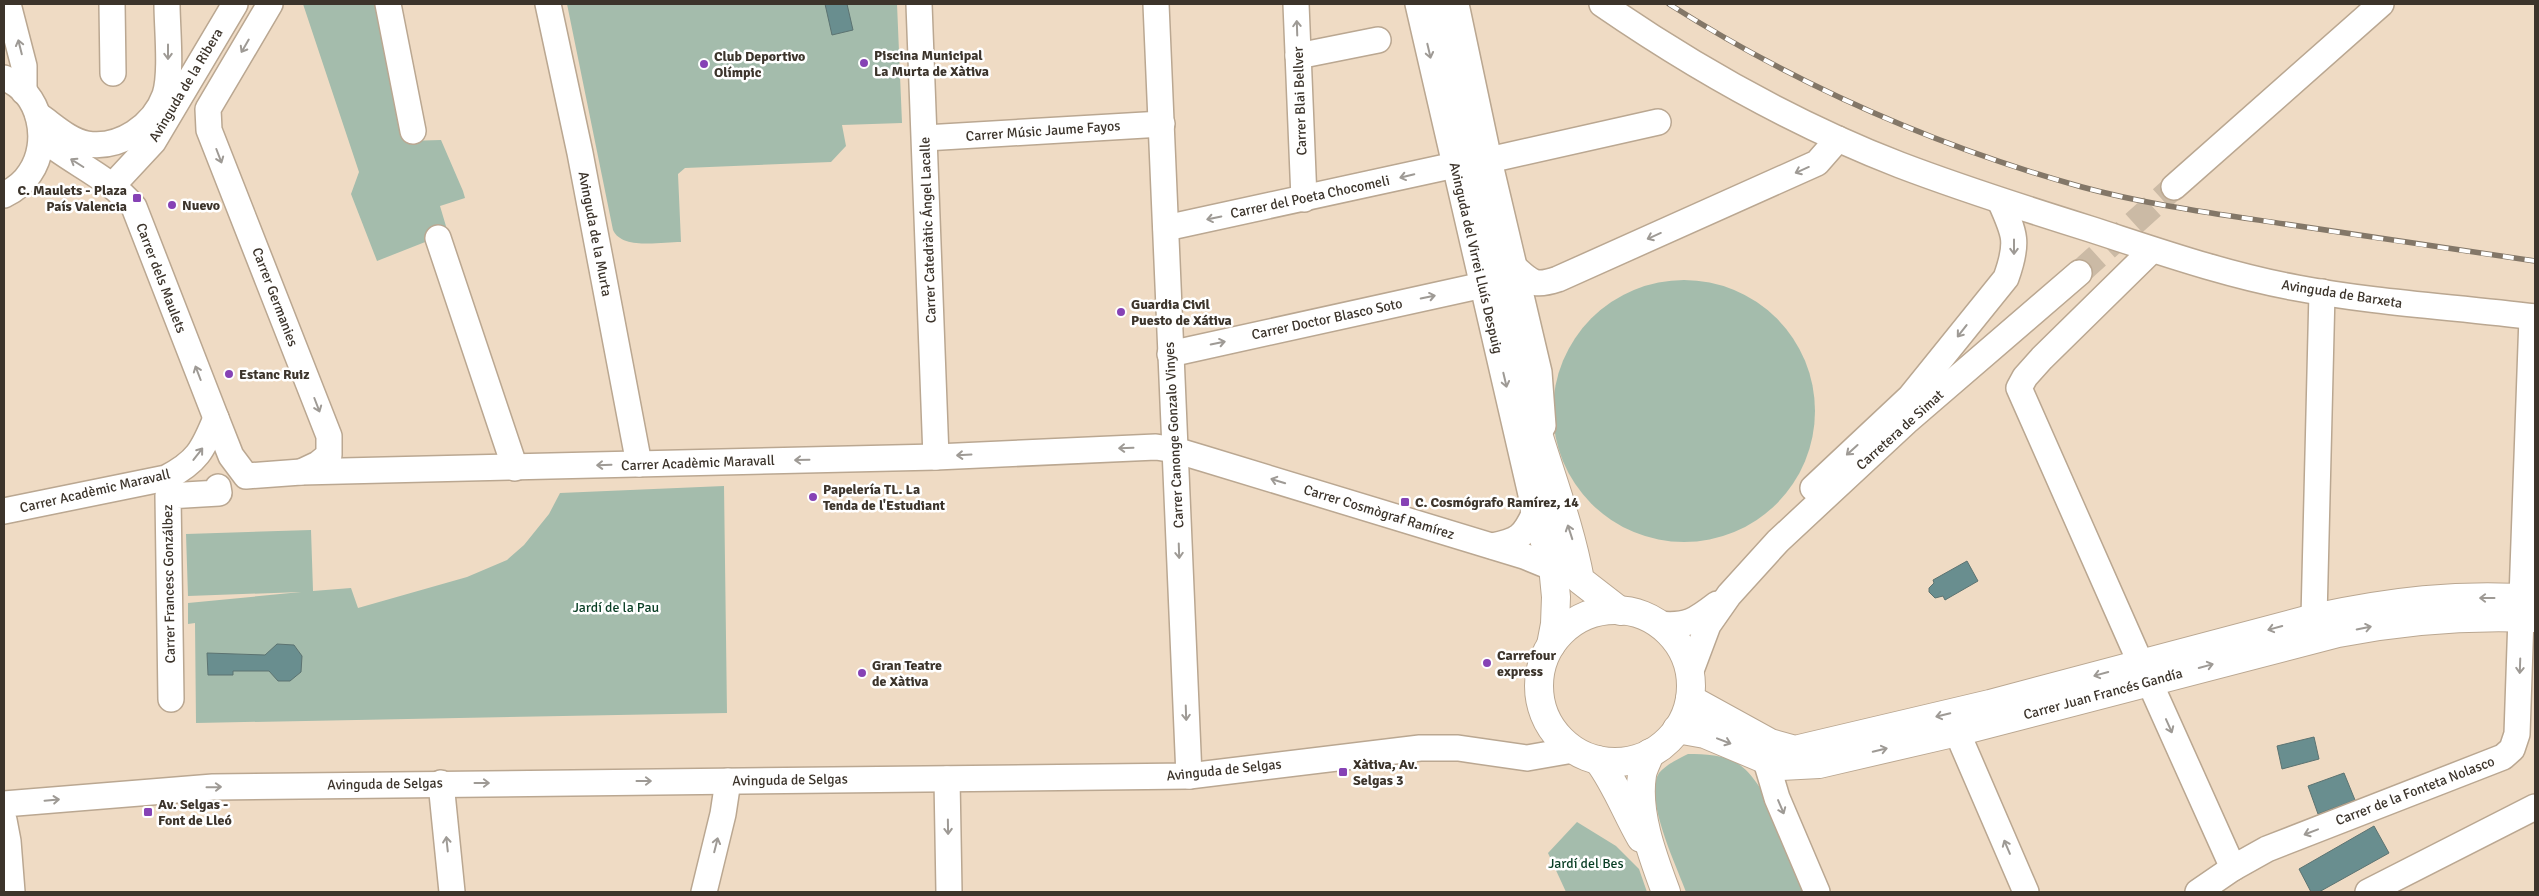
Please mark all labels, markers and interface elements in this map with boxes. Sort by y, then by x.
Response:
one-way arrow [1292,20,1301,36]
street label: Avinguda de la Ribera [145,25,227,145]
one-way arrow [240,38,250,52]
one-way arrow [14,40,24,56]
one-way arrow [1425,43,1434,59]
one-way arrow [163,44,173,60]
street label: Carrer Blai Bellver [1290,45,1310,156]
place label: Piscina Municipal La Murta de Xàtiva [874,47,989,80]
place label: Club Deportivo Olímpic [714,48,805,81]
marker: Piscina Municipal La Murta de Xàtiva [858,57,870,69]
marker: Club Deportivo Olímpic [698,58,710,70]
street label: Carrer Músic Jaume Fayos [965,117,1121,145]
street label: Carrer Catedràtic Ángel Lacalle [916,137,940,323]
one-way arrow [216,148,225,163]
one-way arrow [71,158,85,168]
street label: Avinguda del Virrei Lluís Despuig [1446,161,1506,355]
one-way arrow [1795,165,1810,175]
street label: Avinguda de la Murta [575,170,615,298]
street label: Carrer del Poeta Chocomeli [1229,172,1391,222]
one-way arrow [1399,172,1415,181]
place label: C. Maulets - Plaza País Valencia [17,182,127,215]
marker: C. Maulets - Plaza País Valencia [131,192,143,204]
place label: Nuevo [182,197,220,214]
marker: Nuevo [166,199,178,211]
one-way arrow [1206,214,1222,223]
street label: Carrer dels Maulets [132,221,190,335]
one-way arrow [1647,232,1662,242]
one-way arrow [2009,238,2019,254]
street label: Carrer Germanies [248,245,302,349]
street label: Avinguda de Barxeta [2280,276,2404,312]
one-way arrow [1419,292,1435,301]
street label: Carrer Doctor Blasco Soto [1250,295,1404,343]
place label: Guardia Civil Puesto de Xátiva [1131,296,1232,329]
marker: Guardia Civil Puesto de Xátiva [1115,306,1127,318]
one-way arrow [1956,325,1967,338]
one-way arrow [1209,338,1225,347]
street label: Carrer Canonge Gonzalo Vinyes [1161,341,1187,529]
one-way arrow [193,366,202,381]
place label: Estanc Ruiz [239,366,310,383]
marker: Estanc Ruiz [223,368,235,380]
one-way arrow [1501,372,1510,388]
street label: Carretera de Simat [1853,386,1947,474]
one-way arrow [313,396,322,412]
one-way arrow [1119,443,1135,452]
one-way arrow [1845,444,1858,456]
one-way arrow [193,447,203,461]
one-way arrow [956,451,972,460]
street label: Carrer Acadèmic Maravall [621,452,775,474]
one-way arrow [794,455,810,465]
one-way arrow [596,460,612,470]
street label: Carrer Acadèmic Maravall [18,465,172,517]
one-way arrow [1270,475,1286,485]
place label: Papelería TL. La Tenda de l'Estudiant [823,481,946,514]
street label: Carrer Cosmògraf Ramírez [1302,481,1456,543]
marker: Papelería TL. La Tenda de l'Estudiant [807,491,819,503]
place label: C. Cosmógrafo Ramírez, 14 [1415,494,1579,511]
marker: C. Cosmógrafo Ramírez, 14 [1399,496,1411,508]
street label: Carrer Francesc Gonzálbez [159,504,179,664]
one-way arrow [1564,525,1574,541]
one-way arrow [1174,542,1184,559]
one-way arrow [2479,593,2495,602]
park label: Jardí de la Pau [573,599,659,616]
one-way arrow [2356,622,2372,632]
one-way arrow [2267,624,2283,633]
place label: Carrefour express [1497,647,1557,680]
place label: Gran Teatre de Xàtiva [872,657,942,690]
marker: Carrefour express [1481,657,1493,669]
one-way arrow [2515,658,2524,674]
one-way arrow [2198,661,2214,670]
street label: Carrer Juan Francés Gandía [2022,665,2184,723]
marker: Gran Teatre de Xàtiva [856,667,868,679]
one-way arrow [2093,670,2109,680]
one-way arrow [1181,705,1191,721]
one-way arrow [1936,711,1952,720]
one-way arrow [2165,718,2174,733]
one-way arrow [1716,737,1731,747]
one-way arrow [1871,745,1887,754]
street label: Carrer de la Fonteta Nolasco [2333,753,2497,829]
street label: Avinguda de Selgas [1166,756,1282,784]
place label: Xàtiva, Av. Selgas 3 [1353,756,1418,789]
marker: Xàtiva, Av. Selgas 3 [1337,766,1349,778]
street label: Avinguda de Selgas [732,770,848,790]
street label: Avinguda de Selgas [327,774,443,794]
one-way arrow [636,776,652,786]
one-way arrow [473,778,489,788]
one-way arrow [206,782,222,792]
one-way arrow [44,795,60,805]
place label: Av. Selgas - Font de Lleó [158,796,232,829]
one-way arrow [1776,799,1786,814]
marker: Av. Selgas - Font de Lleó [142,806,154,818]
one-way arrow [943,819,953,835]
one-way arrow [2304,828,2319,837]
one-way arrow [442,836,452,852]
one-way arrow [712,837,721,853]
one-way arrow [2002,840,2011,855]
park label: Jardí del Bes [1548,855,1624,872]

